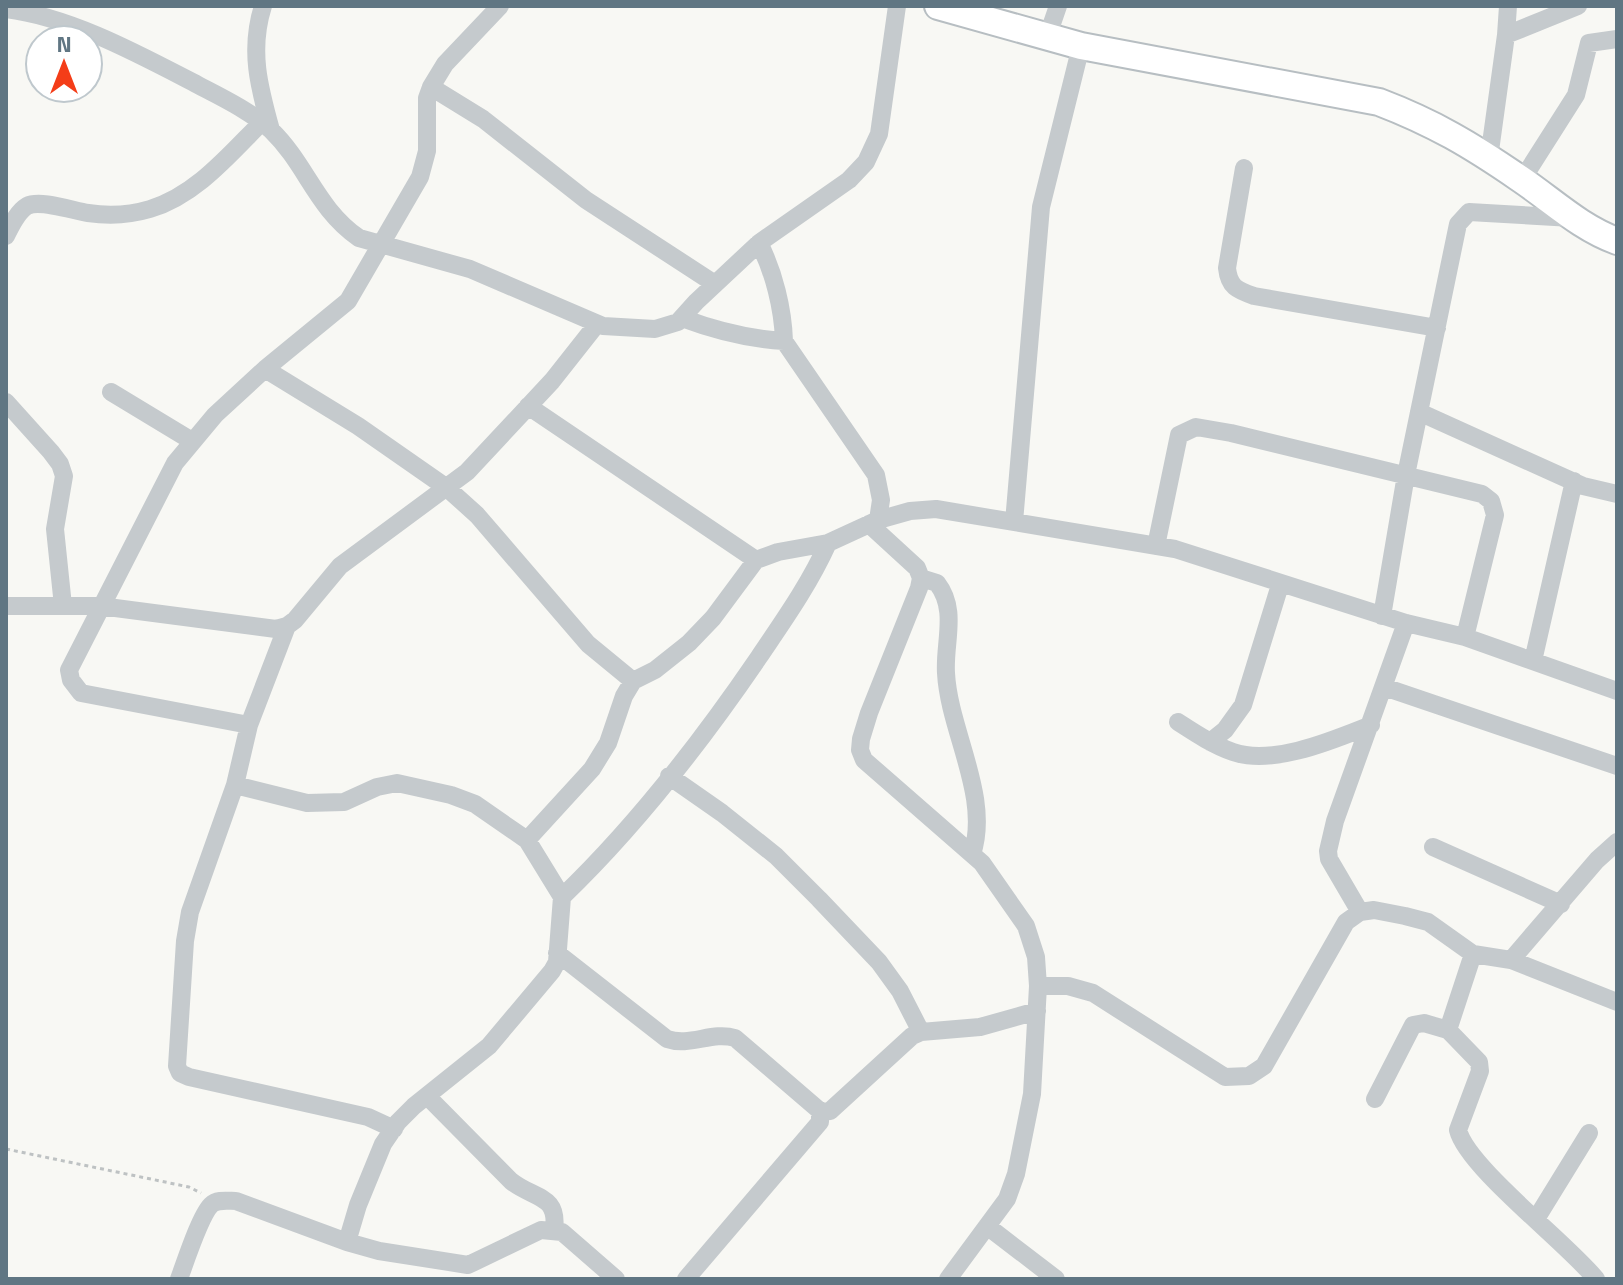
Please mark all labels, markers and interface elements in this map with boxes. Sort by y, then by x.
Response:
north arrow [24,24,104,104]
text: N [56,27,72,61]

